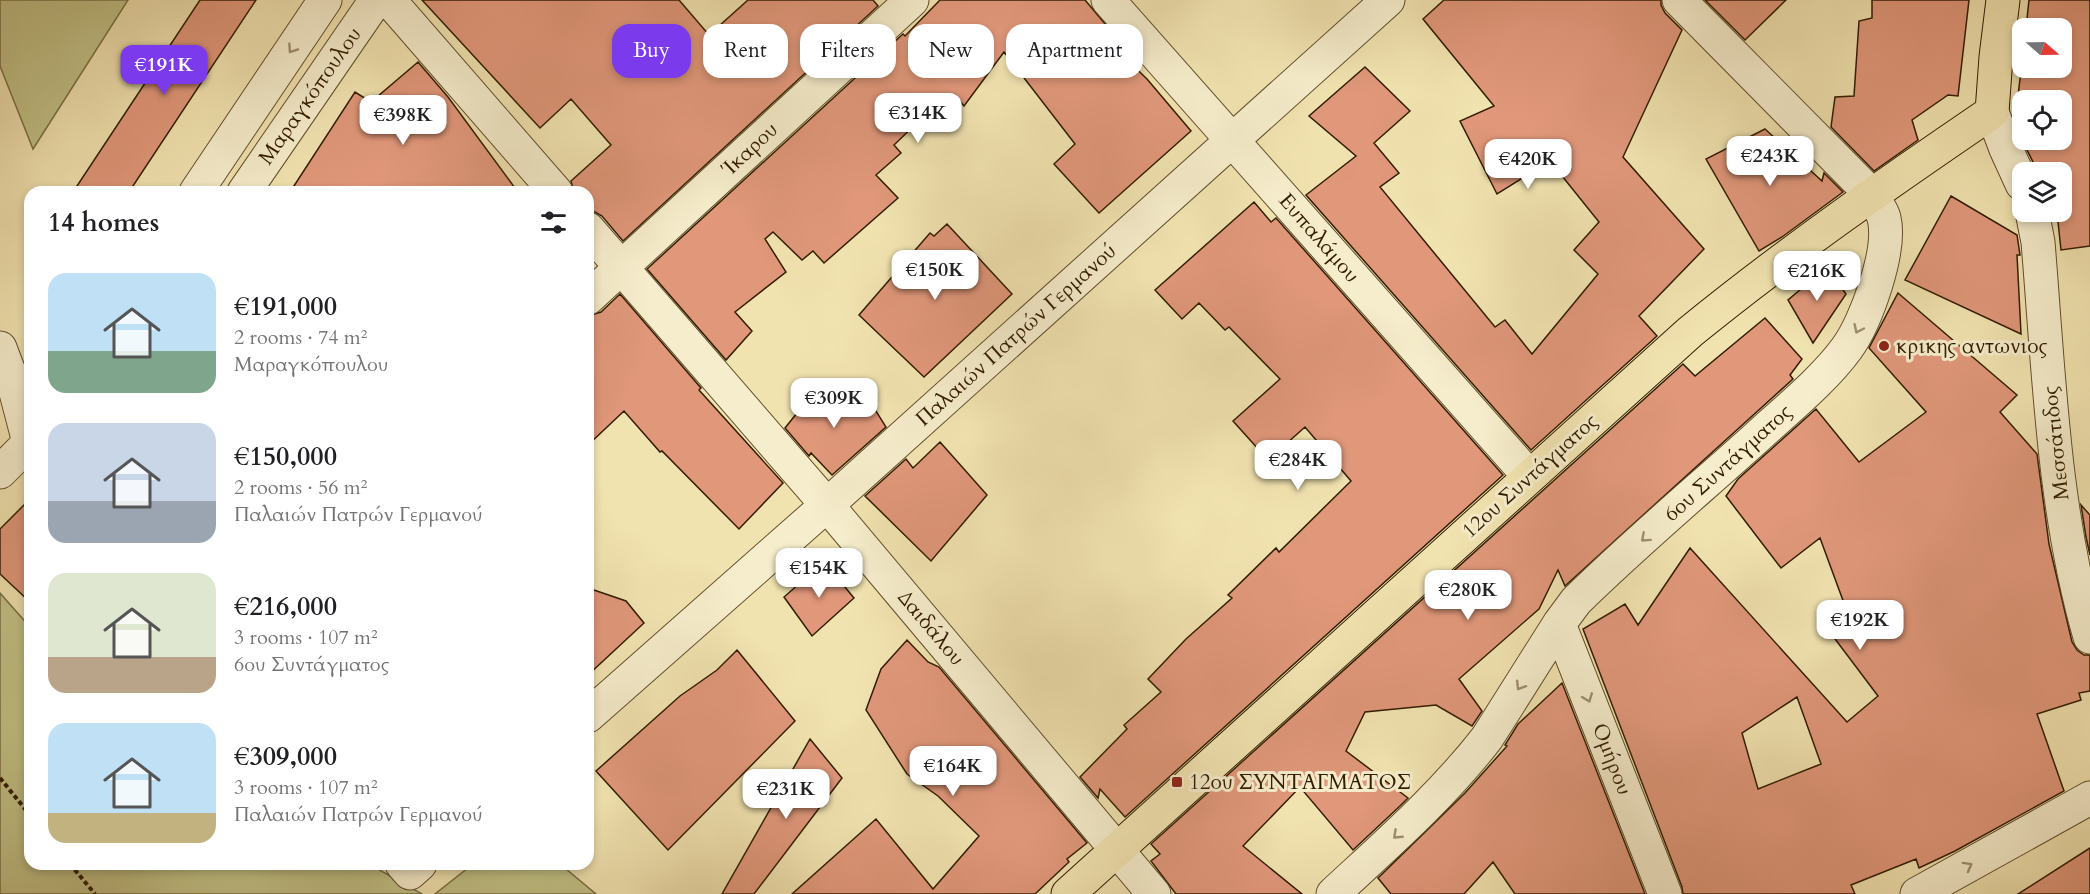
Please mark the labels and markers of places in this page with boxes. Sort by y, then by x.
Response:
pin: €191K [122,45,206,96]
pin: €314K [876,93,960,144]
pin: €398K [361,95,445,146]
pin: €243K [1728,136,1812,187]
pin: €420K [1486,139,1570,190]
pin: €150K [893,250,977,301]
pin: €216K [1775,251,1859,302]
place label: κρικης αντωνιος [1896,332,2048,361]
marker: κρικης αντωνιος [1877,339,1891,353]
pin: €309K [792,378,876,429]
pin: €284K [1256,440,1340,491]
pin: €154K [777,548,861,599]
pin: €280K [1426,570,1510,621]
pin: €192K [1818,600,1902,651]
pin: €164K [911,746,995,797]
place label: 12ου ΣΥΝΤΑΓΜΑΤΟΣ [1189,768,1411,797]
pin: €231K [744,769,828,820]
marker: 12ου ΣΥΝΤΑΓΜΑΤΟΣ [1170,775,1184,789]

